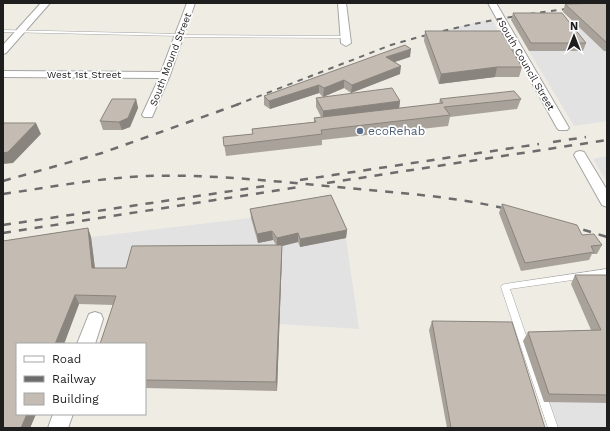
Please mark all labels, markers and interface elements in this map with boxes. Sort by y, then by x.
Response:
street label: South Mound Street [148,10,194,107]
north arrow [554,16,594,56]
street label: South Council Street [496,18,557,113]
text: N [570,20,578,33]
street label: West 1st Street [47,69,122,80]
place label: ecoRehab [368,124,425,138]
marker: ecoRehab [355,126,365,136]
legend [16,343,146,415]
text: Road [52,352,81,366]
text: Railway [52,372,97,386]
text: Building [52,392,99,406]

